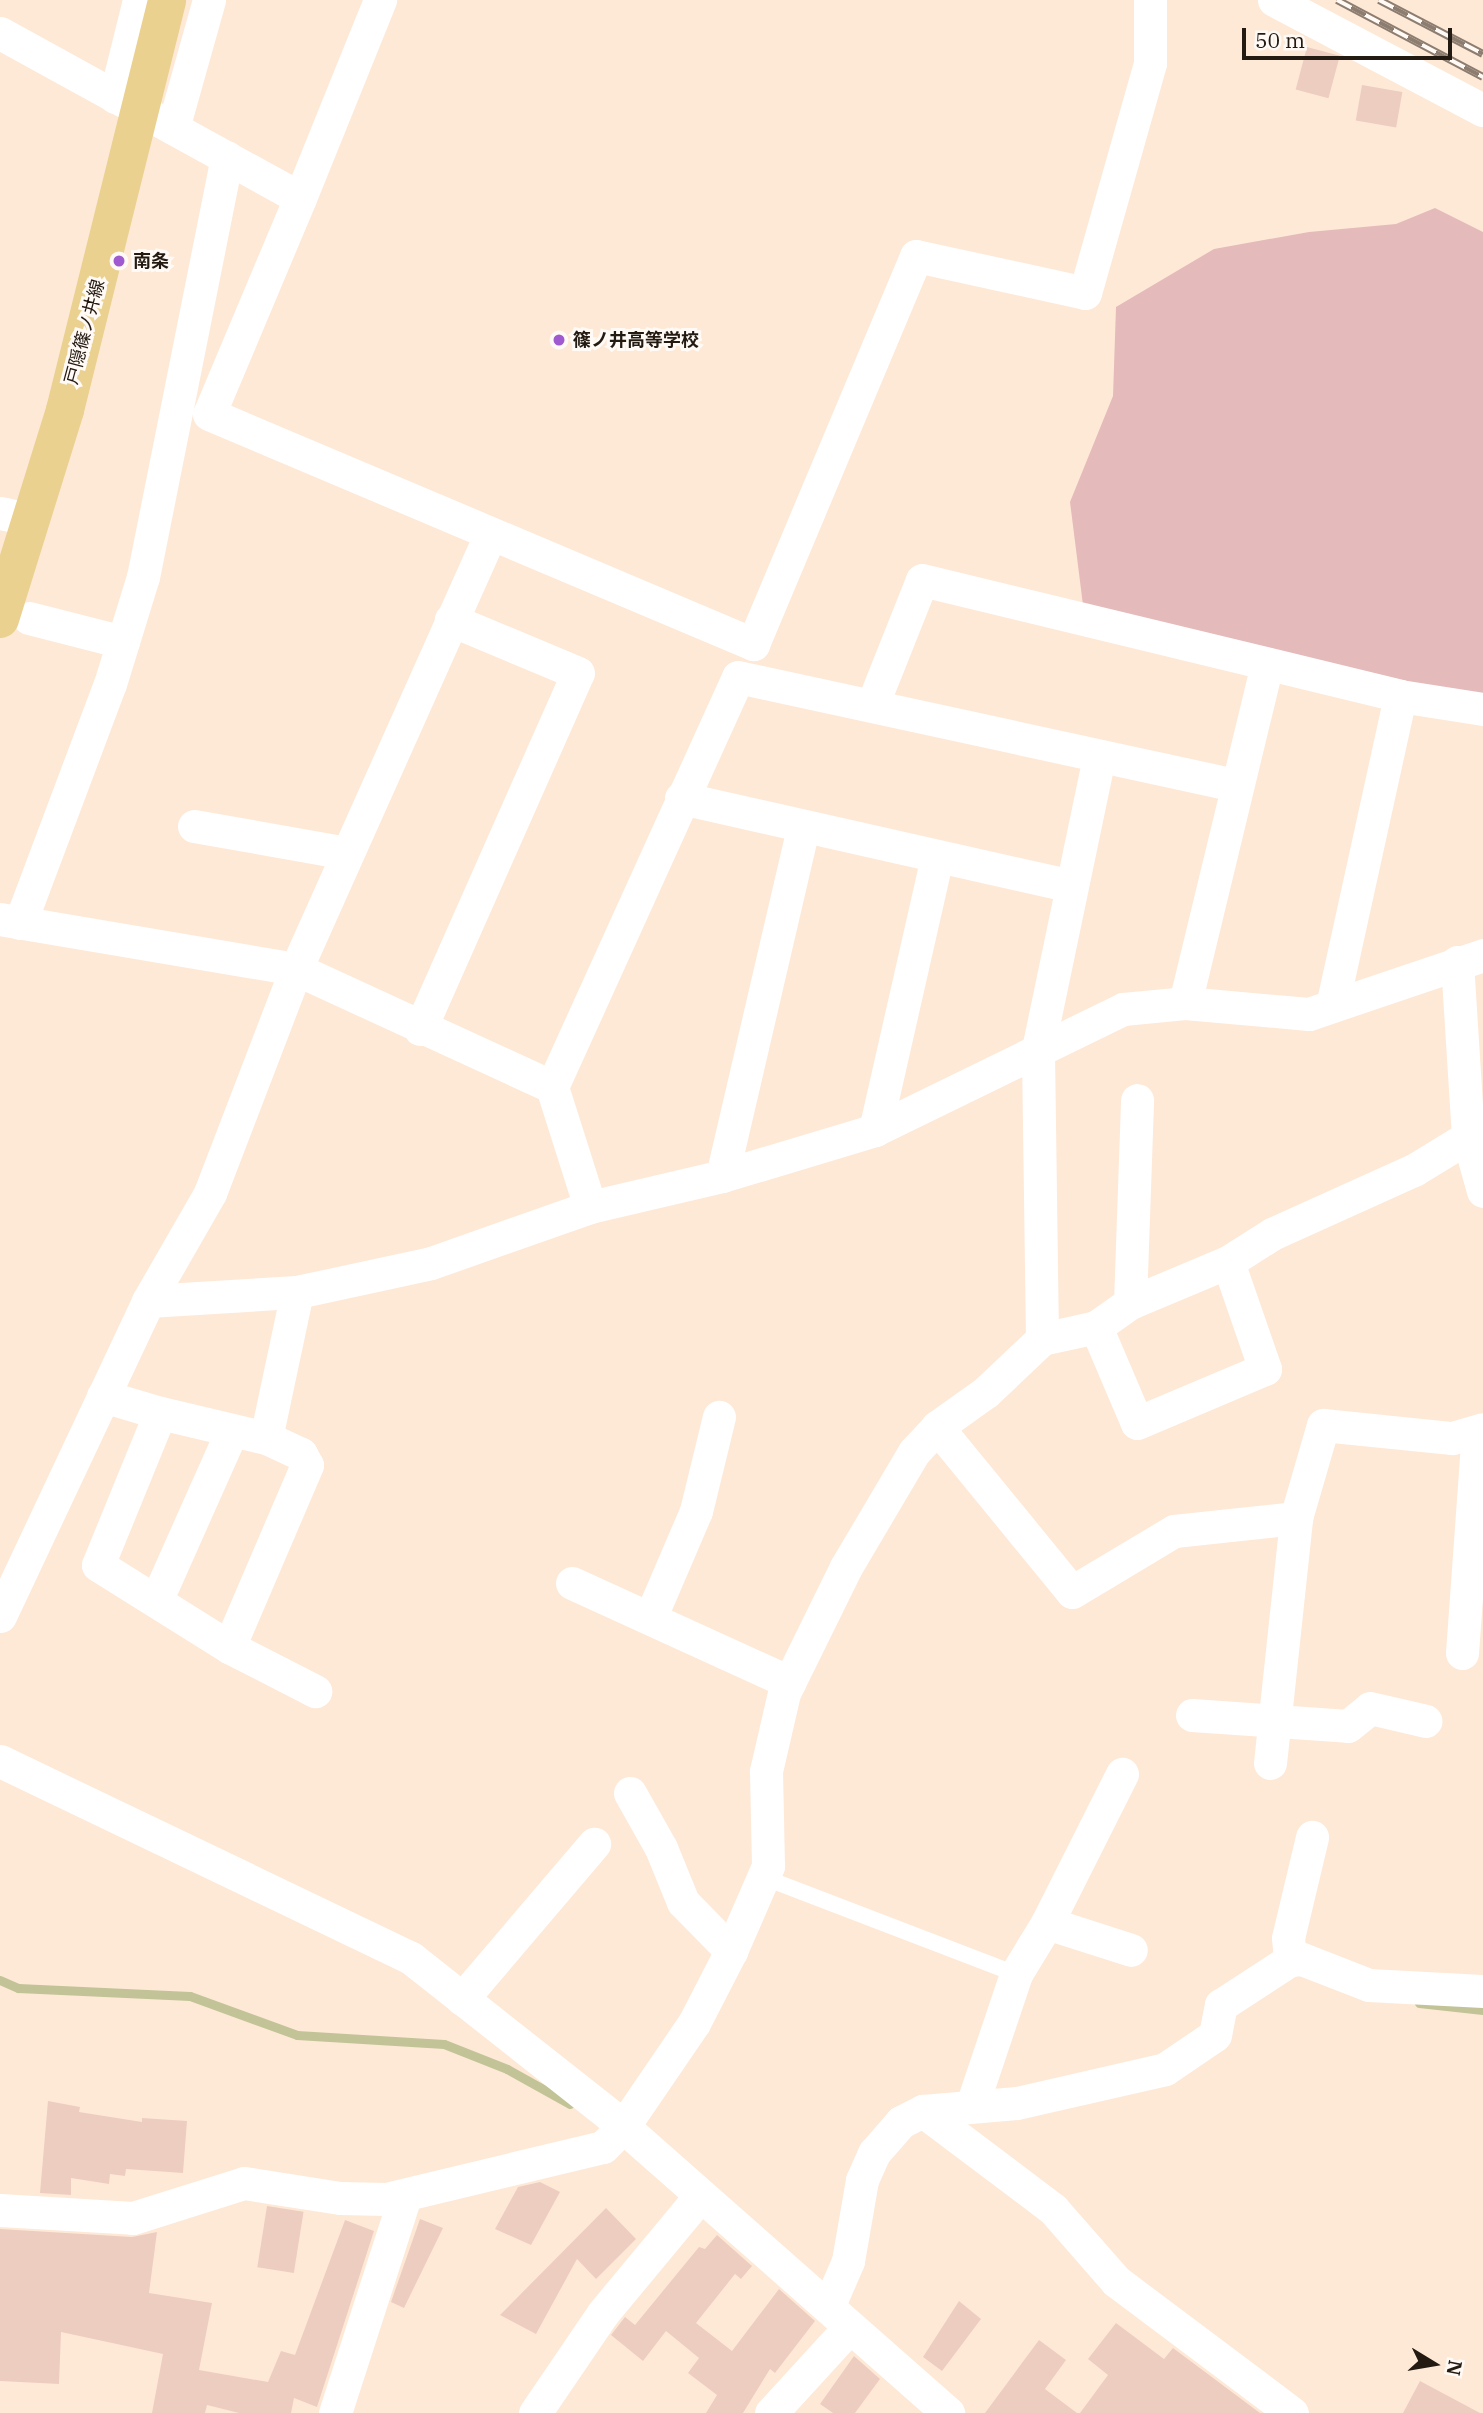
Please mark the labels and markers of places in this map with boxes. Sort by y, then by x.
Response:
place label: 南条 [133,250,169,272]
marker: 南条 [111,253,127,269]
place label: 篠ノ井高等学校 [573,329,699,351]
marker: 篠ノ井高等学校 [551,332,567,348]

